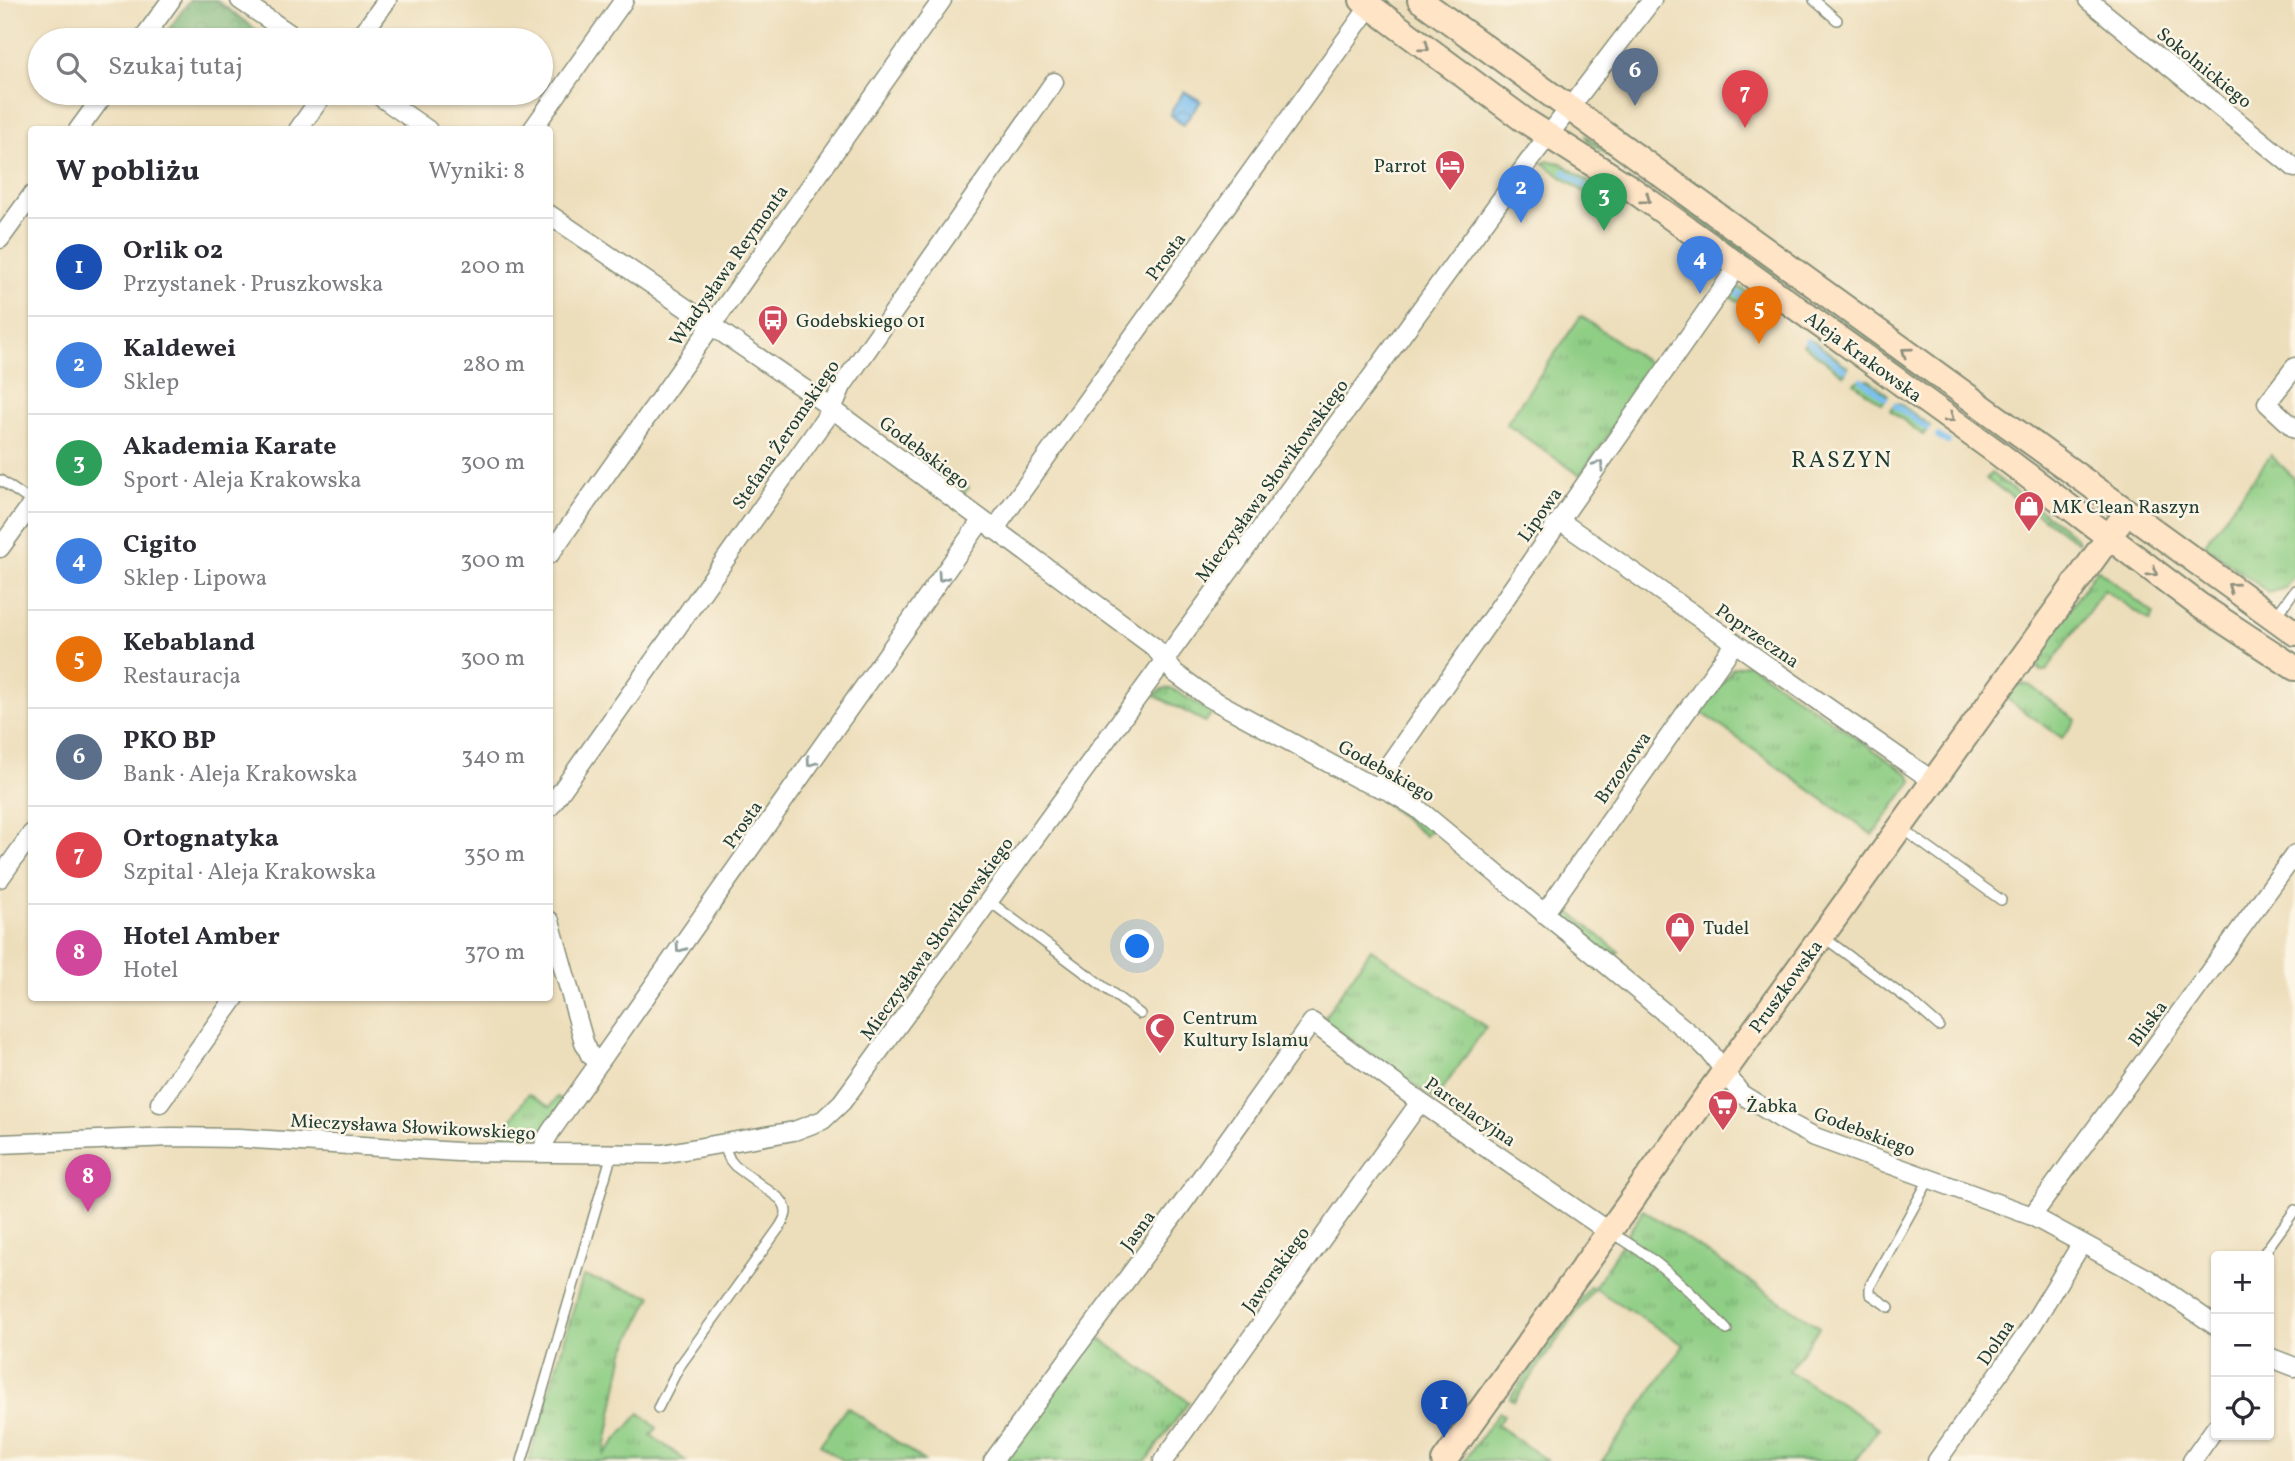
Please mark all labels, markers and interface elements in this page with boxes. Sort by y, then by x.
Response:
street label: Sokolnickiego [2150,22,2257,115]
search box [28,28,553,105]
one-way arrow [1417,39,1430,51]
icon: search [52,48,90,86]
pin: 6 [1612,48,1658,106]
text: Szukaj tutaj [108,49,243,85]
pin: 7 [1722,70,1768,128]
hotel icon: Parrot [1433,148,1467,192]
text: W pobliżu [56,151,199,193]
place label: Parrot [1374,154,1427,180]
text: Wyniki: 8 [429,156,525,188]
pin: 2 [1498,165,1544,223]
pin: 3 [1581,173,1627,231]
street label: Władysława Reymonta [664,180,795,352]
one-way arrow [1638,191,1651,204]
street label: Prosta [1140,228,1193,286]
text: Orlik 02 [123,233,223,269]
pin: 4 [1677,236,1723,294]
text: 1 [74,251,84,283]
text: 200 m [460,251,525,283]
text: Przystanek · Pruszkowska [123,269,383,301]
pin: 5 [1736,286,1782,344]
bus stop icon: Godebskiego 01 [756,303,790,347]
street label: Aleja Krakowska [1799,306,1927,409]
place label: Godebskiego 01 [796,309,926,335]
text: Kaldewei [123,331,236,367]
one-way arrow [1901,348,1914,360]
text: 2 [73,349,85,381]
text: 280 m [462,349,525,381]
street label: Stefana Żeromskiego [727,355,846,515]
text: Sklep [123,367,179,399]
street label: Mieczysława Słowikowskiego [1190,374,1355,588]
one-way arrow [1942,410,1955,422]
street label: Godebskiego [873,411,974,496]
text: Akademia Karate [123,429,336,465]
district label: RASZYN [1791,445,1893,477]
text: 3 [73,447,85,479]
text: 300 m [461,447,525,479]
one-way arrow [1591,460,1603,473]
text: Sport · Aleja Krakowska [123,465,362,497]
street label: Lipowa [1512,483,1569,548]
shop icon: MK Clean Raszyn [2012,489,2046,533]
place label: MK Clean Raszyn [2052,495,2200,521]
text: Cigito [123,527,197,563]
text: 4 [72,545,86,577]
text: 300 m [461,545,525,577]
text: Sklep · Lipowa [123,563,267,595]
one-way arrow [2146,563,2158,576]
one-way arrow [938,569,950,582]
one-way arrow [2227,583,2240,595]
street label: Poprzeczna [1710,598,1804,675]
text: Kebabland [123,625,255,661]
text: 5 [73,643,85,675]
text: 300 m [461,643,525,675]
text: Restauracja [123,661,241,693]
text: PKO BP [123,723,216,759]
street label: Brzozowa [1589,727,1658,810]
street label: Godebskiego [1333,734,1439,809]
text: 6 [73,741,85,773]
text: 340 m [461,741,525,773]
one-way arrow [807,754,819,767]
text: Bank · Aleja Krakowska [123,759,358,791]
street label: Prosta [718,796,770,854]
text: Ortognatyka [123,821,279,857]
street label: Mieczysława Słowikowskiego [855,832,1020,1046]
text: 7 [74,839,85,871]
text: 350 m [464,839,525,871]
text: Szpital · Aleja Krakowska [123,857,376,889]
shop icon: Tudel [1663,910,1697,954]
place label: Tudel [1703,916,1750,942]
text: Hotel Amber [123,919,280,955]
your location [1120,929,1154,963]
street label: Pruszkowska [1744,935,1829,1039]
text: 8 [73,937,85,969]
text: 370 m [464,937,525,969]
one-way arrow [676,940,688,953]
text: Hotel [123,955,178,987]
street label: Bliska [2123,996,2174,1053]
place label: Centrum Kultury Islamu [1183,1006,1309,1054]
mosque icon: Centrum Kultury Islamu [1143,1011,1177,1055]
street label: Parcelacyjna [1419,1072,1521,1154]
supermarket icon: Żabka [1706,1088,1740,1132]
place label: Żabka [1746,1094,1797,1120]
street label: Godebskiego [1810,1102,1919,1164]
street label: Mieczysława Słowikowskiego [290,1109,536,1147]
pin: 8 [65,1154,111,1212]
street label: Jasna [1115,1205,1162,1257]
street label: Jaworskiego [1236,1222,1317,1319]
map controls [2211,1251,2274,1440]
button: + [2211,1251,2274,1314]
button: − [2211,1314,2274,1377]
street label: Dolna [1972,1315,2021,1371]
button: locate [2211,1377,2274,1440]
pin: 1 [1421,1380,1467,1438]

